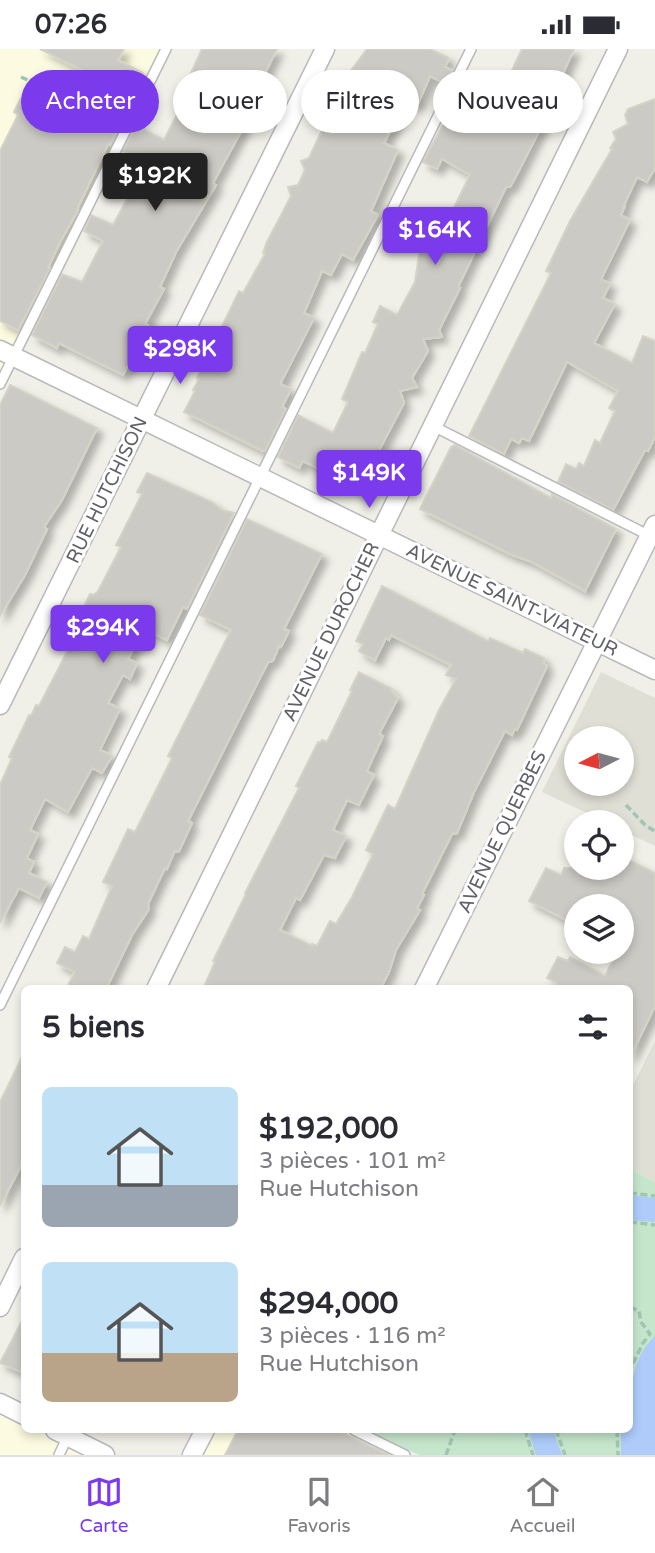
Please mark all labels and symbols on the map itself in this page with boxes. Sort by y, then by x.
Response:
pin: $192K [106,153,204,213]
pin: $164K [386,207,484,267]
pin: $298K [131,327,229,386]
street label: RUE HUTCHISON [62,413,152,567]
pin: $149K [320,451,418,510]
street label: AVENUE DUROCHER [278,539,384,725]
street label: AVENUE SAINT-VIATEUR [403,539,621,661]
pin: $294K [54,605,152,665]
north arrow [564,726,634,796]
street label: AVENUE QUERBES [453,747,551,917]

